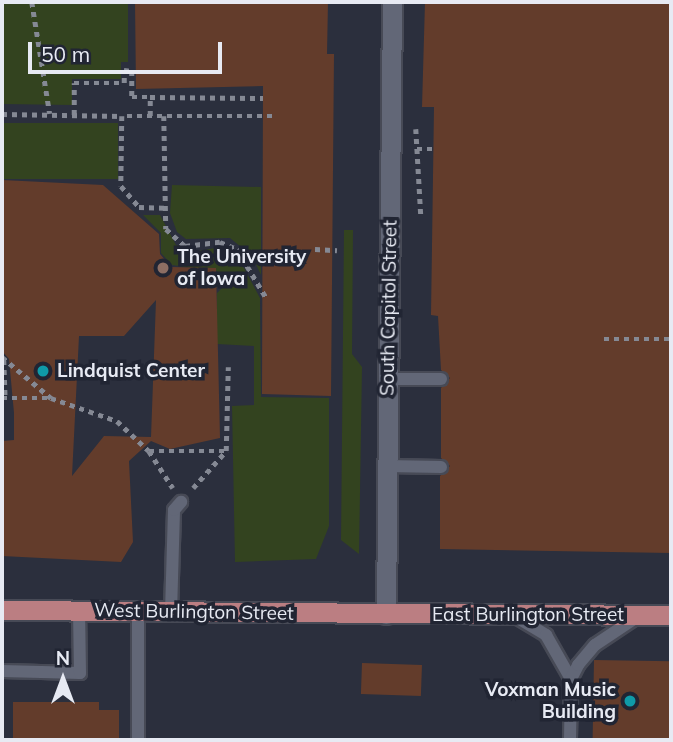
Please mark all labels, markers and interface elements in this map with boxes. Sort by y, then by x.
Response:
scale bar [32,28,226,72]
text: 50 m [41,41,90,67]
street label: South Capitol Street [376,220,402,396]
place label: The University of Iowa [177,246,306,290]
marker: The University of Iowa [155,260,171,276]
place label: Lindquist Center [57,360,205,382]
marker: Lindquist Center [35,363,51,379]
street label: West Burlington Street [94,599,294,625]
street label: East Burlington Street [432,604,624,626]
north arrow [28,644,98,714]
text: N [56,646,70,670]
place label: Voxman Music Building [485,679,616,723]
marker: Voxman Music Building [622,693,638,709]

